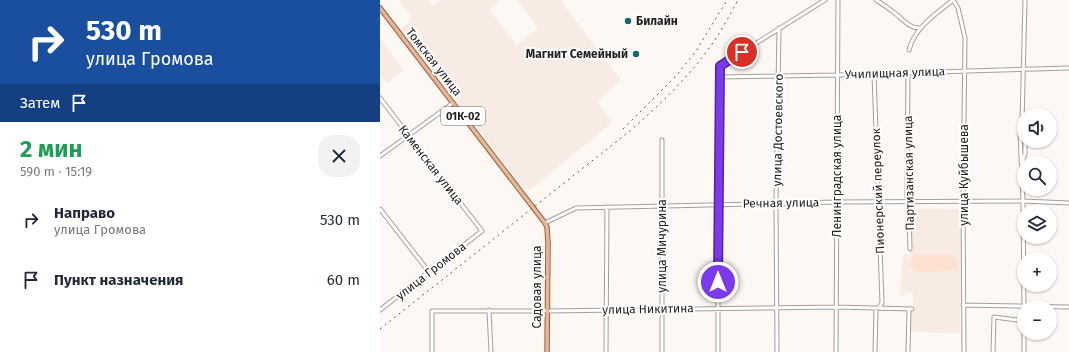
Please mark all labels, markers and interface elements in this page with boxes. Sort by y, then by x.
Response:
text: 530 m [86,14,162,47]
place label: Билайн [636,14,678,28]
icon: right [20,16,72,68]
marker: Билайн [623,16,633,26]
street label: Томская улица [403,25,465,99]
pin [725,35,759,69]
icon: arrive [731,41,753,63]
place label: Магнит Семейный [526,47,628,61]
text: улица Громова [86,48,214,70]
marker: Магнит Семейный [631,49,641,59]
street label: Училищная улица [845,64,945,82]
street label: улица Достоевского [770,73,786,187]
icon: arrive [68,92,90,114]
text: Затем [20,94,60,112]
road number: 01К-02 [441,107,485,125]
map controls [1017,108,1057,340]
button: sound [1017,108,1057,148]
street label: Ленинградская улица [830,115,844,237]
street label: Партизанская улица [901,115,917,231]
street label: Каменская улица [396,123,466,207]
street label: улица Куйбышева [957,124,971,226]
street label: Пионерский переулок [869,127,887,254]
text: 2 мин [20,135,82,163]
button: close [318,135,360,177]
button: search [1017,156,1057,196]
text: 590 m · 15:19 [20,164,92,179]
street label: Речная улица [743,195,819,211]
street label: улица Мичурина [655,199,669,293]
text: Направо [54,204,115,222]
button: layers [1017,204,1057,244]
icon: right [20,209,42,231]
text: 530 m [320,211,360,229]
text: улица Громова [54,222,146,237]
street label: улица Громова [393,239,469,303]
street label: Садовая улица [530,245,544,329]
button: + [1017,252,1057,292]
position arrow [697,261,739,303]
icon: arrive [20,269,42,291]
text: Пункт назначения [54,271,183,289]
text: 60 m [327,271,360,289]
button: − [1017,300,1057,340]
street label: улица Никитина [602,301,694,317]

